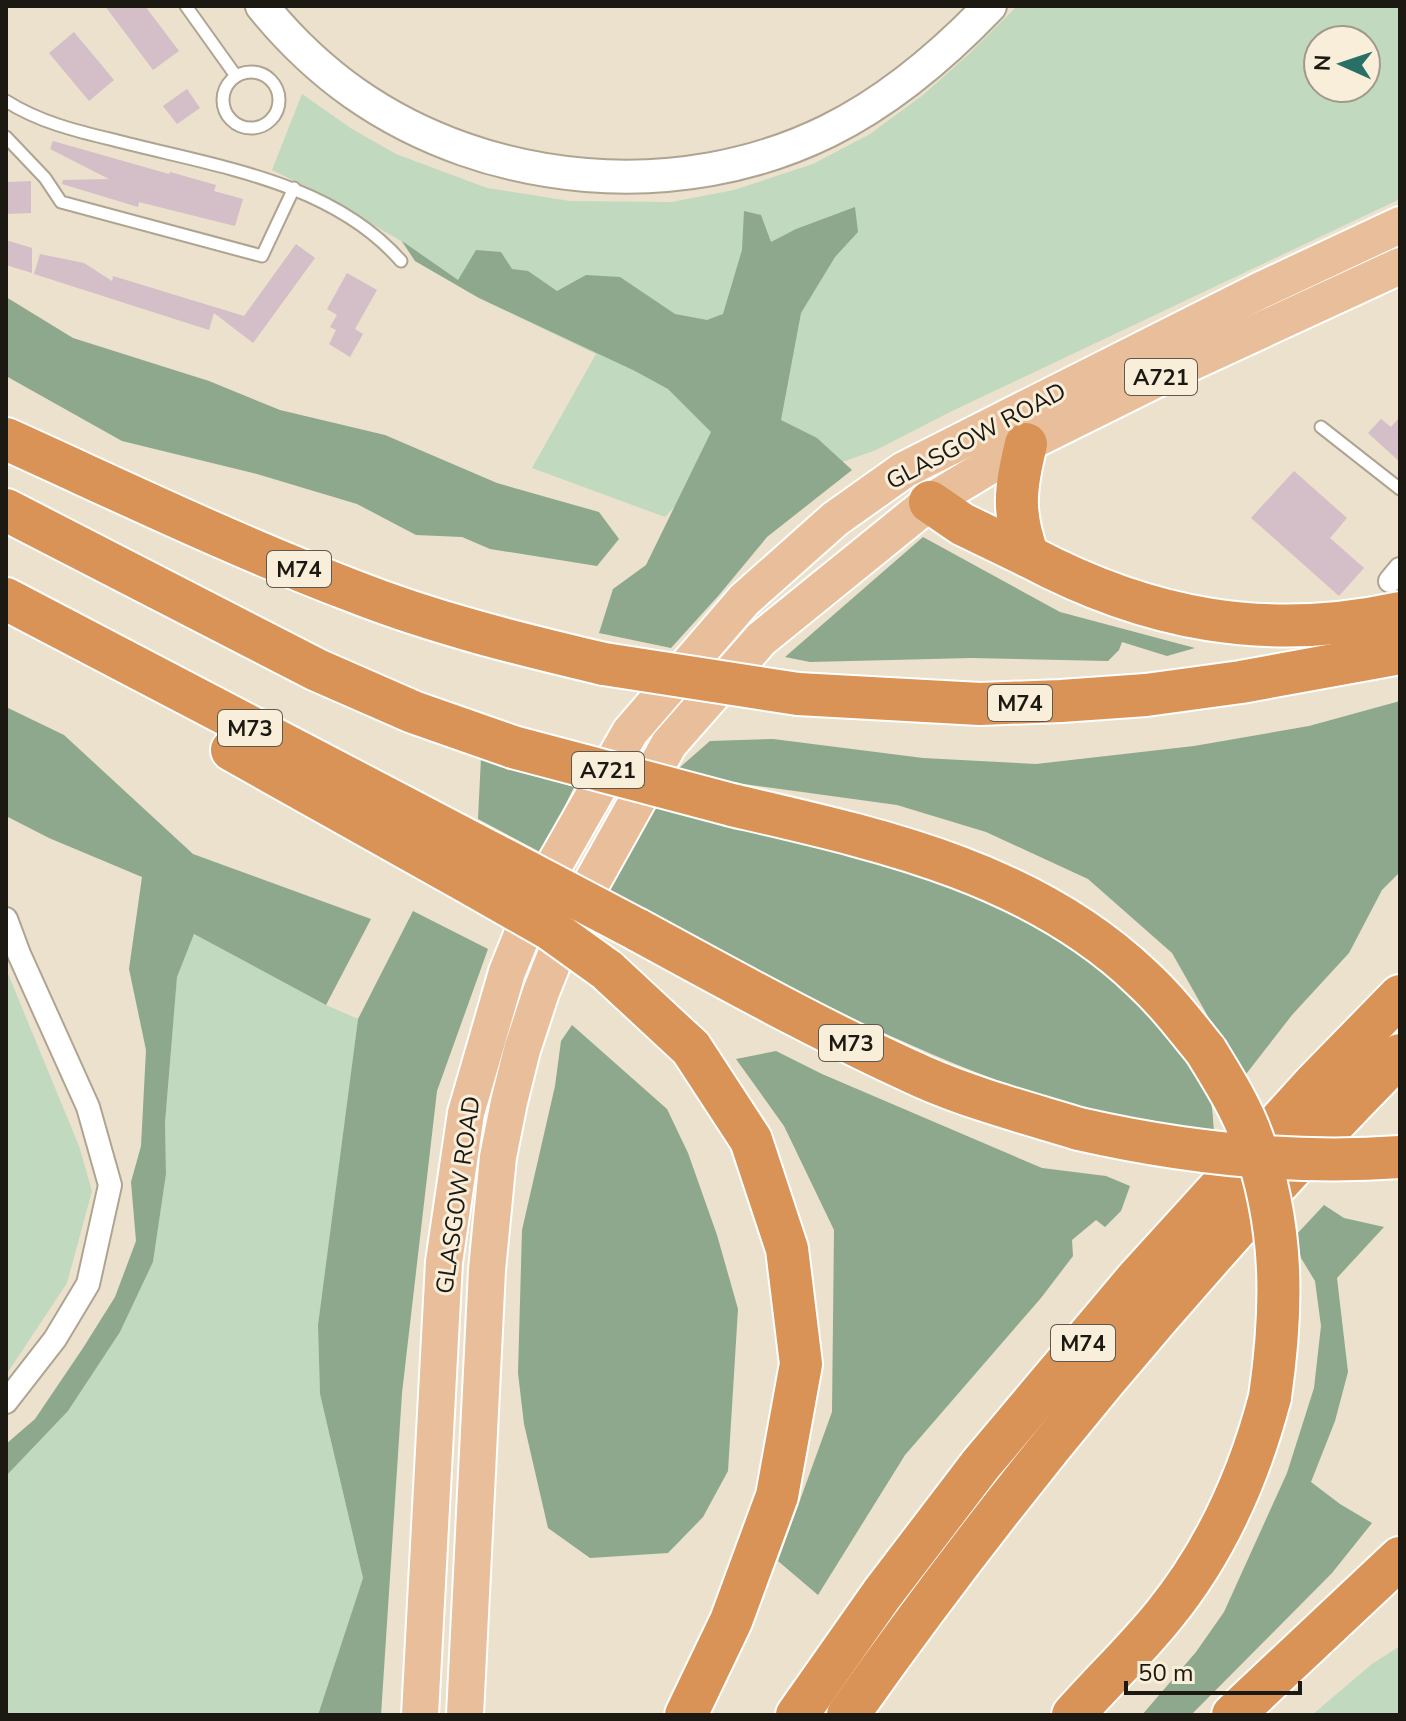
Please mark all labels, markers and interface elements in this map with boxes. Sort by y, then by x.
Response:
north arrow [1302,24,1382,104]
text: N [1308,54,1338,72]
road number: A721 [1125,359,1197,395]
street label: GLASGOW ROAD [880,375,1072,497]
road number: M74 [267,551,331,587]
road number: M74 [988,685,1052,721]
road number: M73 [218,710,282,746]
road number: A721 [572,752,644,788]
road number: M73 [819,1025,883,1061]
street label: GLASGOW ROAD [428,1094,488,1296]
road number: M74 [1051,1325,1115,1361]
scale bar [1126,1645,1300,1695]
text: 50 m [1138,1657,1194,1689]

